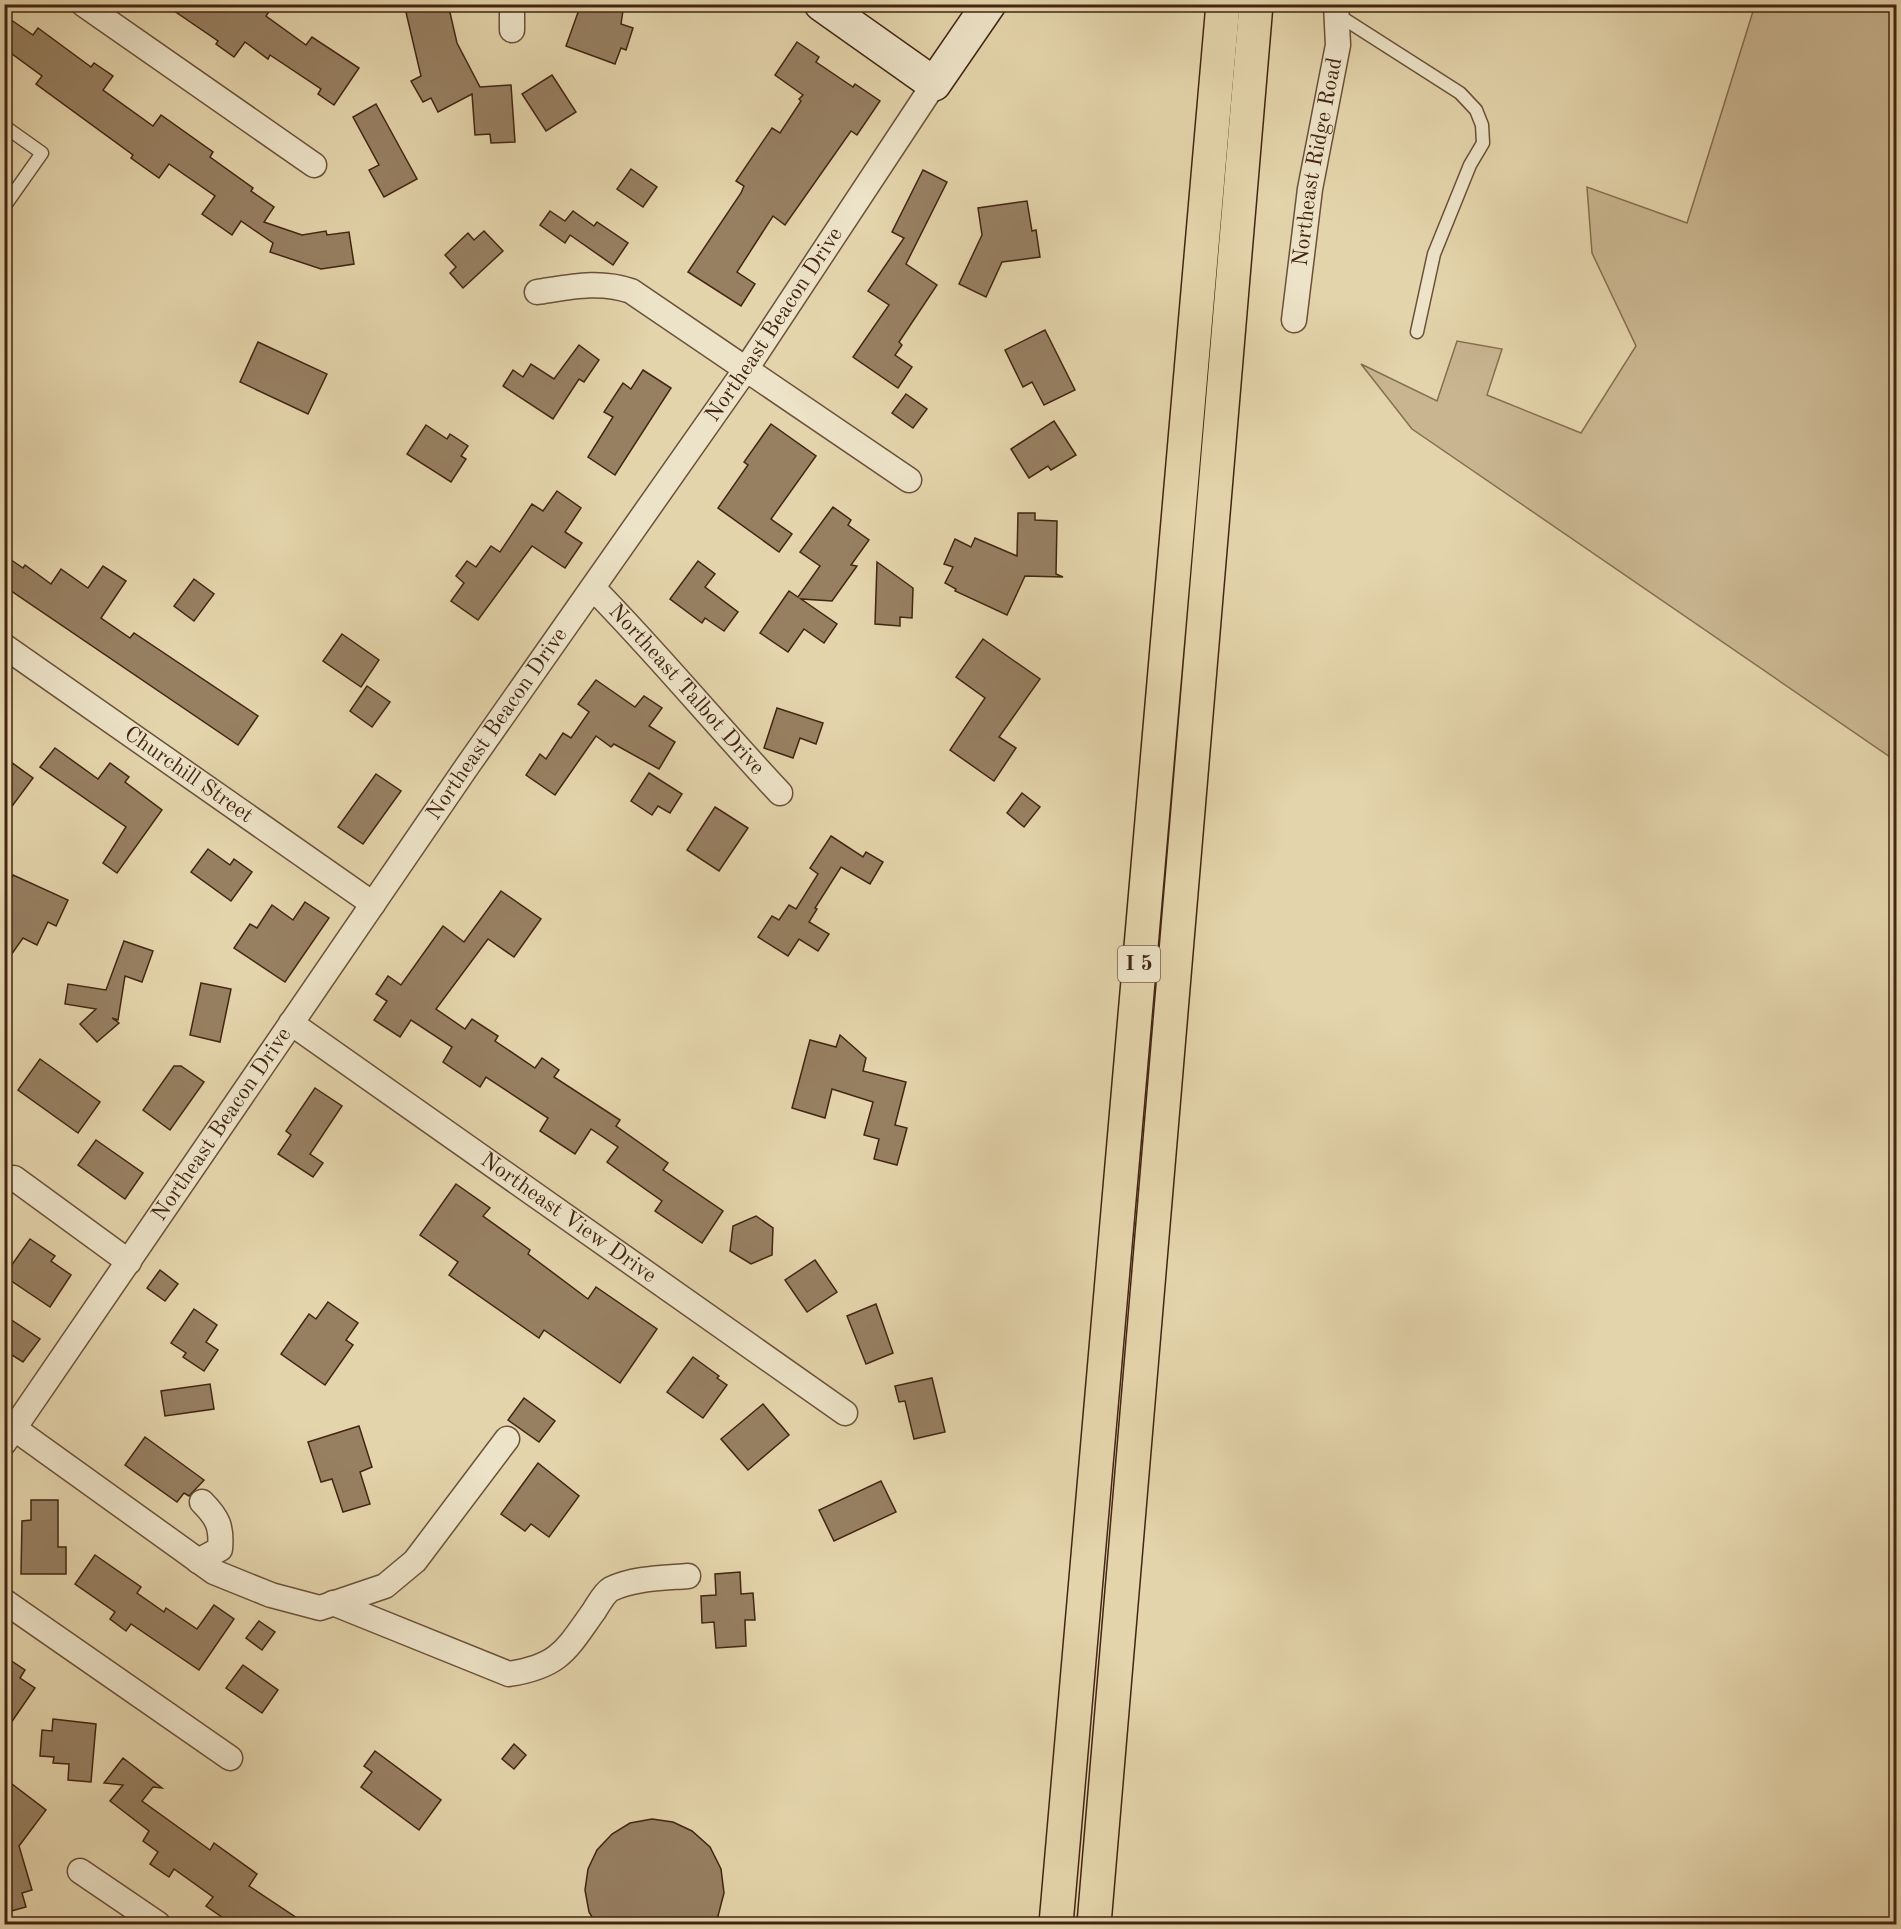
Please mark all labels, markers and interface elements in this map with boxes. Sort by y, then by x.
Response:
street label: Northeast Ridge Road [1290,56,1346,267]
street label: Northeast Beacon Drive [702,224,847,426]
street label: Northeast Talbot Drive [604,600,768,779]
street label: Northeast Beacon Drive [423,624,572,824]
street label: Churchill Street [120,723,257,827]
road number: I 5 [1118,946,1160,982]
street label: Northeast Beacon Drive [148,1024,296,1225]
street label: Northeast View Drive [476,1149,660,1287]

